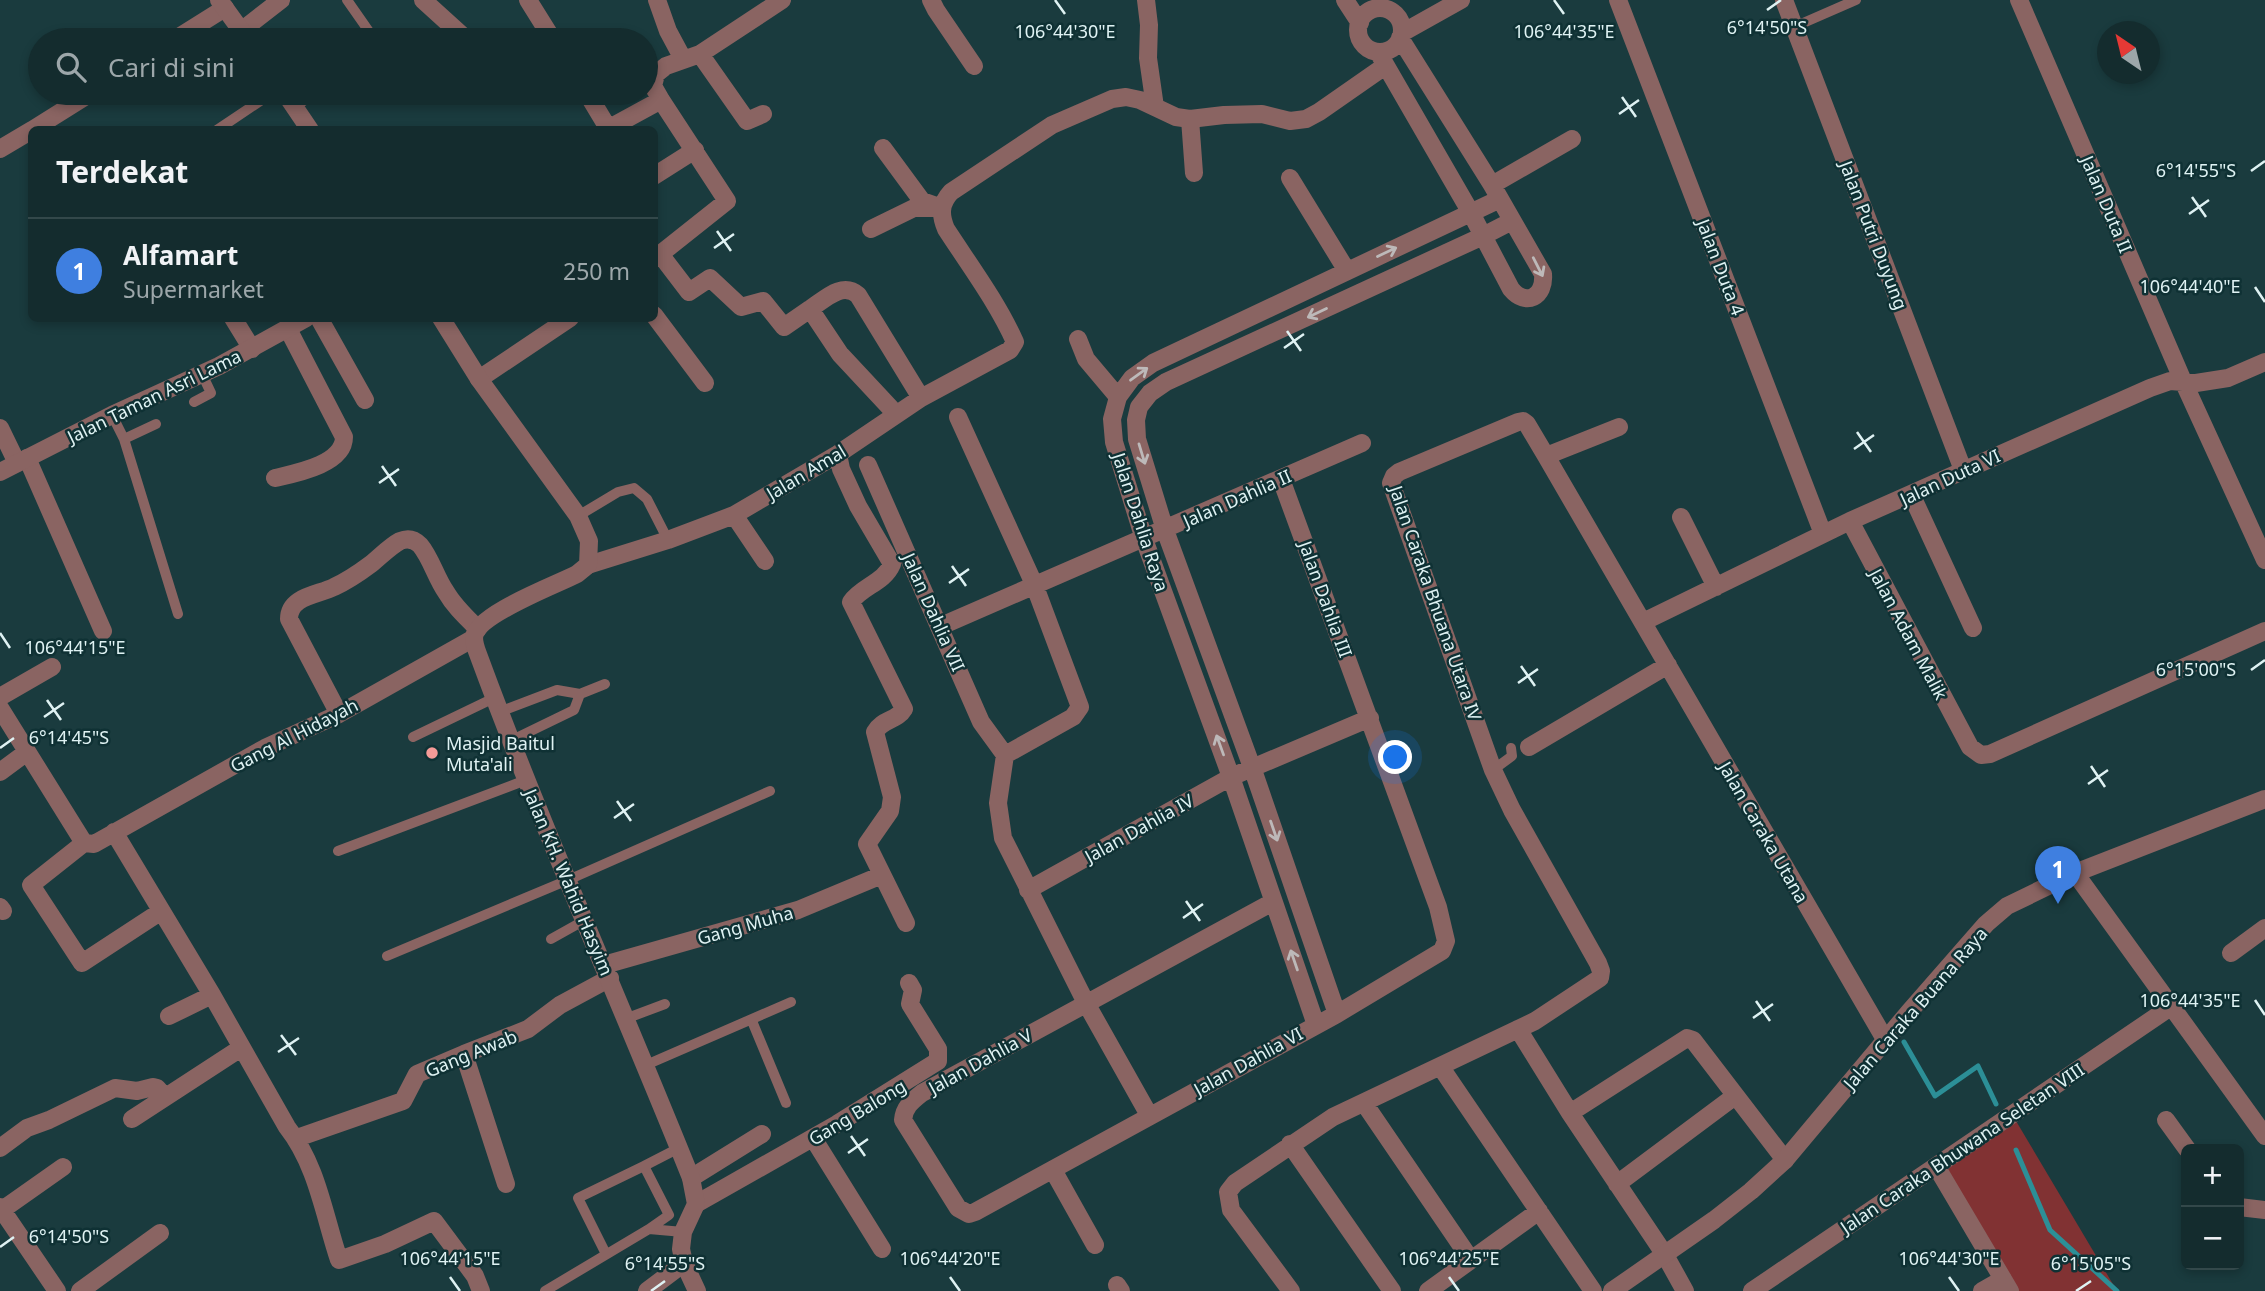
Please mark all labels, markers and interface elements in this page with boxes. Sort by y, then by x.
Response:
text: 6°14'50"S [1727,15,1807,39]
text: 106°44'30"E [1014,19,1116,43]
text: 106°44'35"E [1513,19,1615,43]
north arrow [2097,21,2160,84]
search box [28,28,658,105]
icon: search [52,48,90,86]
text: Cari di sini [108,49,235,85]
street label: Jalan Duta II [2075,150,2138,256]
text: Terdekat [56,151,188,192]
street label: Jalan Putri Duyung [1834,155,1913,313]
text: 6°14'55"S [2156,158,2236,182]
street label: Jalan Duta 4 [1691,213,1750,319]
text: Alfamart [123,237,238,273]
one-way arrow [1376,245,1397,259]
text: 1 [72,255,86,287]
text: 250 m [563,255,630,287]
one-way arrow [1531,256,1545,277]
text: Supermarket [123,273,264,305]
text: 106°44'40"E [2139,274,2241,298]
one-way arrow [1307,307,1328,320]
street label: Jalan Taman Asri Lama [61,344,245,449]
one-way arrow [1129,366,1148,381]
street label: Jalan Amal [760,439,850,506]
one-way arrow [1136,443,1149,465]
street label: Jalan Duta VI [1894,443,2004,512]
street label: Jalan Dahlia Raya [1107,448,1175,594]
street label: Jalan Dahlia II [1177,463,1295,533]
street label: Jalan Caraka Bhuana Utara IV [1384,480,1488,724]
street label: Jalan Dahlia III [1293,536,1358,661]
street label: Jalan Dahlia VII [896,547,971,675]
street label: Jalan Adam Malik [1863,563,1954,704]
text: 106°44'15"E [24,635,126,659]
text: 6°15'00"S [2156,657,2236,681]
street label: Gang Al Hidayah [226,692,362,778]
text: 6°14'45"S [29,725,109,749]
place label: Masjid Baitul Muta'ali [446,731,555,776]
one-way arrow [1212,734,1225,756]
your location [1378,740,1412,774]
marker: Masjid Baitul Muta'ali [424,745,440,761]
street label: Jalan Caraka Utana [1713,755,1814,907]
street label: Jalan KH. Wahid Hasyim [518,783,619,979]
street label: Jalan Dahlia IV [1079,788,1198,869]
one-way arrow [1269,819,1281,841]
pin: 1 [2035,846,2081,904]
street label: Gang Muha [694,900,796,950]
street label: Jalan Caraka Buana Raya [1836,922,1992,1096]
one-way arrow [1287,949,1300,971]
text: 106°44'35"E [2139,988,2241,1012]
street label: Jalan Dahlia VI [1188,1021,1307,1102]
street label: Jalan Dahlia V [922,1023,1036,1100]
street label: Gang Awab [422,1024,520,1082]
street label: Jalan Caraka Bhuwana Seletan VIII [1834,1057,2089,1240]
street label: Gang Balong [804,1073,910,1151]
map controls [2181,1144,2244,1270]
button: + [2181,1144,2244,1207]
button: − [2181,1207,2244,1270]
text: 6°14'50"S [29,1224,109,1248]
text: 106°44'15"E [399,1246,501,1270]
text: 106°44'20"E [899,1246,1001,1270]
text: 106°44'25"E [1398,1246,1500,1270]
text: 106°44'30"E [1898,1246,2000,1270]
text: 6°14'55"S [625,1251,705,1275]
text: 6°15'05"S [2051,1251,2131,1275]

